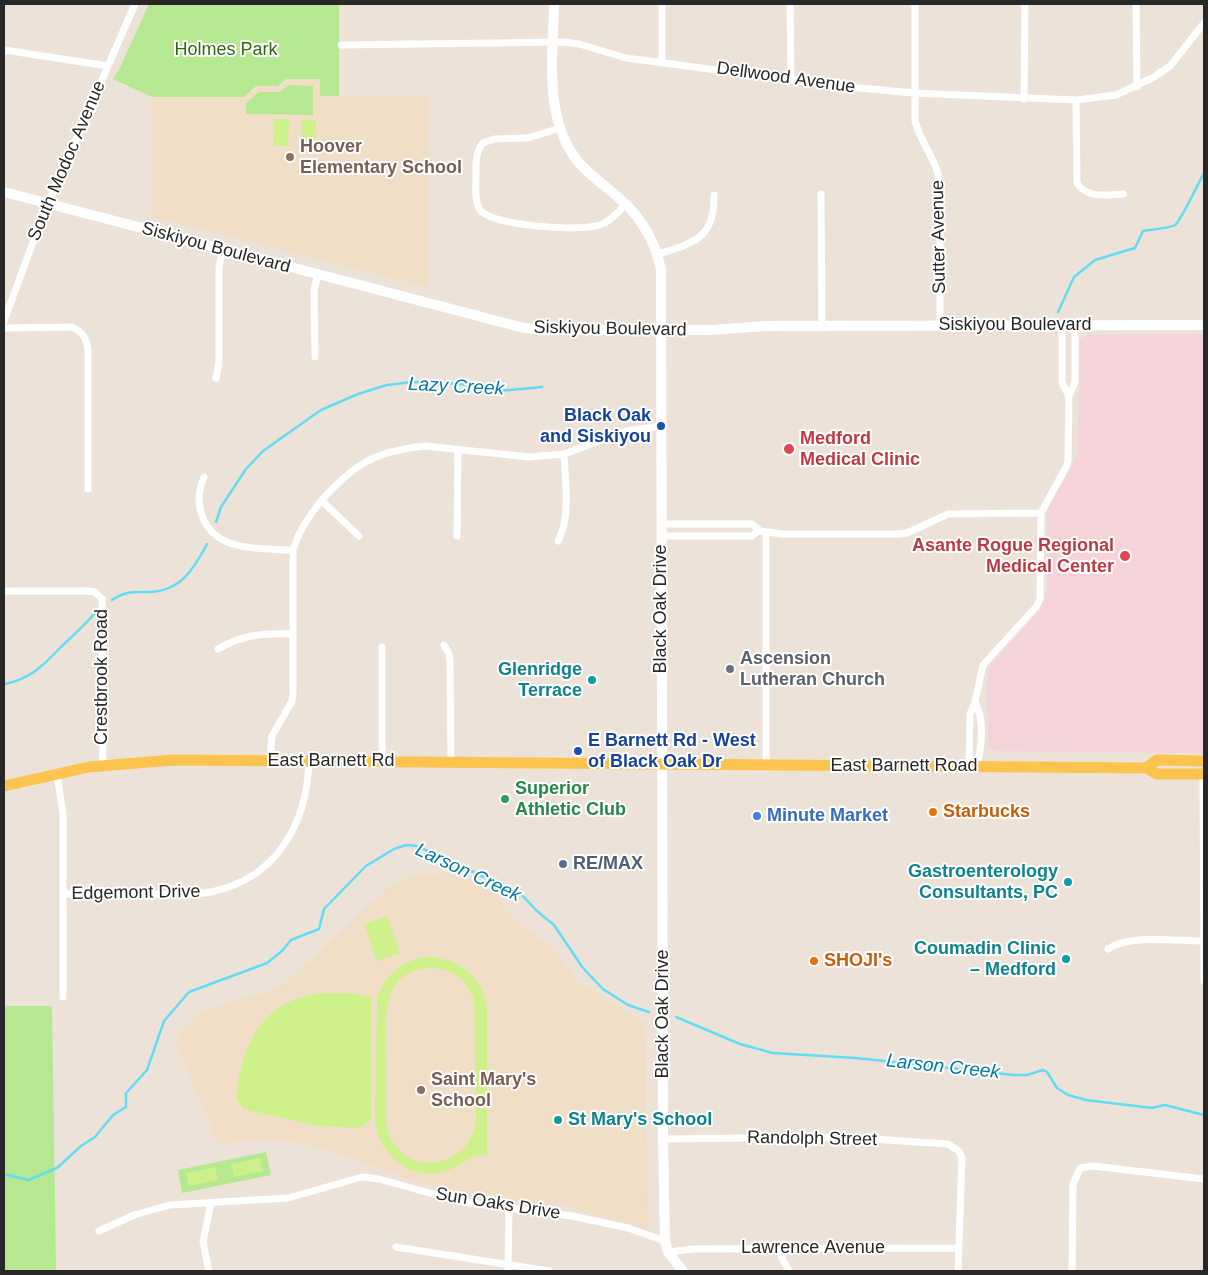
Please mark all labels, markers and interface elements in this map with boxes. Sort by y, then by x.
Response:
park label: Holmes Park [174,39,278,61]
street label: Dellwood Avenue [715,58,857,98]
street label: South Modoc Avenue [23,78,111,244]
place label: Hoover Elementary School [300,136,462,178]
marker: Hoover Elementary School [284,151,296,163]
street label: Sutter Avenue [927,180,951,294]
street label: Siskiyou Boulevard [139,218,293,278]
street label: Siskiyou Boulevard [938,314,1092,336]
street label: Siskiyou Boulevard [533,317,687,341]
water label: Lazy Creek [407,373,505,401]
place label: Black Oak and Siskiyou [540,405,651,448]
marker: Black Oak and Siskiyou [655,420,667,432]
place label: Medford Medical Clinic [800,428,920,470]
marker: Medford Medical Clinic [782,442,796,456]
place label: Asante Rogue Regional Medical Center [912,535,1114,578]
street label: Black Oak Drive [650,544,672,674]
marker: Asante Rogue Regional Medical Center [1118,549,1132,563]
street label: Crestbrook Road [91,609,113,745]
place label: Ascension Lutheran Church [740,648,885,691]
place label: Glenridge Terrace [498,659,582,702]
marker: Ascension Lutheran Church [724,663,736,675]
marker: Glenridge Terrace [586,674,598,686]
place label: E Barnett Rd - West of Black Oak Dr [588,730,756,772]
marker: E Barnett Rd - West of Black Oak Dr [572,745,584,757]
street label: East Barnett Rd [267,750,395,772]
street label: East Barnett Road [830,755,978,777]
place label: Superior Athletic Club [515,778,626,821]
marker: Superior Athletic Club [499,793,511,805]
place label: Starbucks [943,801,1030,823]
place label: Minute Market [767,805,888,827]
marker: Starbucks [927,806,939,818]
marker: Minute Market [751,810,763,822]
water label: Larson Creek [411,839,525,907]
place label: RE/MAX [573,853,643,875]
marker: RE/MAX [557,858,569,870]
place label: Gastroenterology Consultants, PC [908,861,1058,904]
marker: Gastroenterology Consultants, PC [1062,876,1074,888]
street label: Edgemont Drive [71,881,201,905]
place label: Coumadin Clinic – Medford [914,938,1056,981]
street label: Black Oak Drive [652,949,674,1079]
place label: SHOJI's [824,950,892,972]
marker: Coumadin Clinic – Medford [1060,953,1072,965]
marker: SHOJI's [808,955,820,967]
water label: Larson Creek [885,1050,1001,1084]
place label: Saint Mary's School [431,1069,536,1112]
marker: Saint Mary's School [415,1084,427,1096]
place label: St Mary's School [568,1109,712,1131]
marker: St Mary's School [552,1114,564,1126]
street label: Randolph Street [747,1127,877,1151]
street label: Sun Oaks Drive [434,1183,562,1225]
street label: Lawrence Avenue [741,1237,885,1259]

